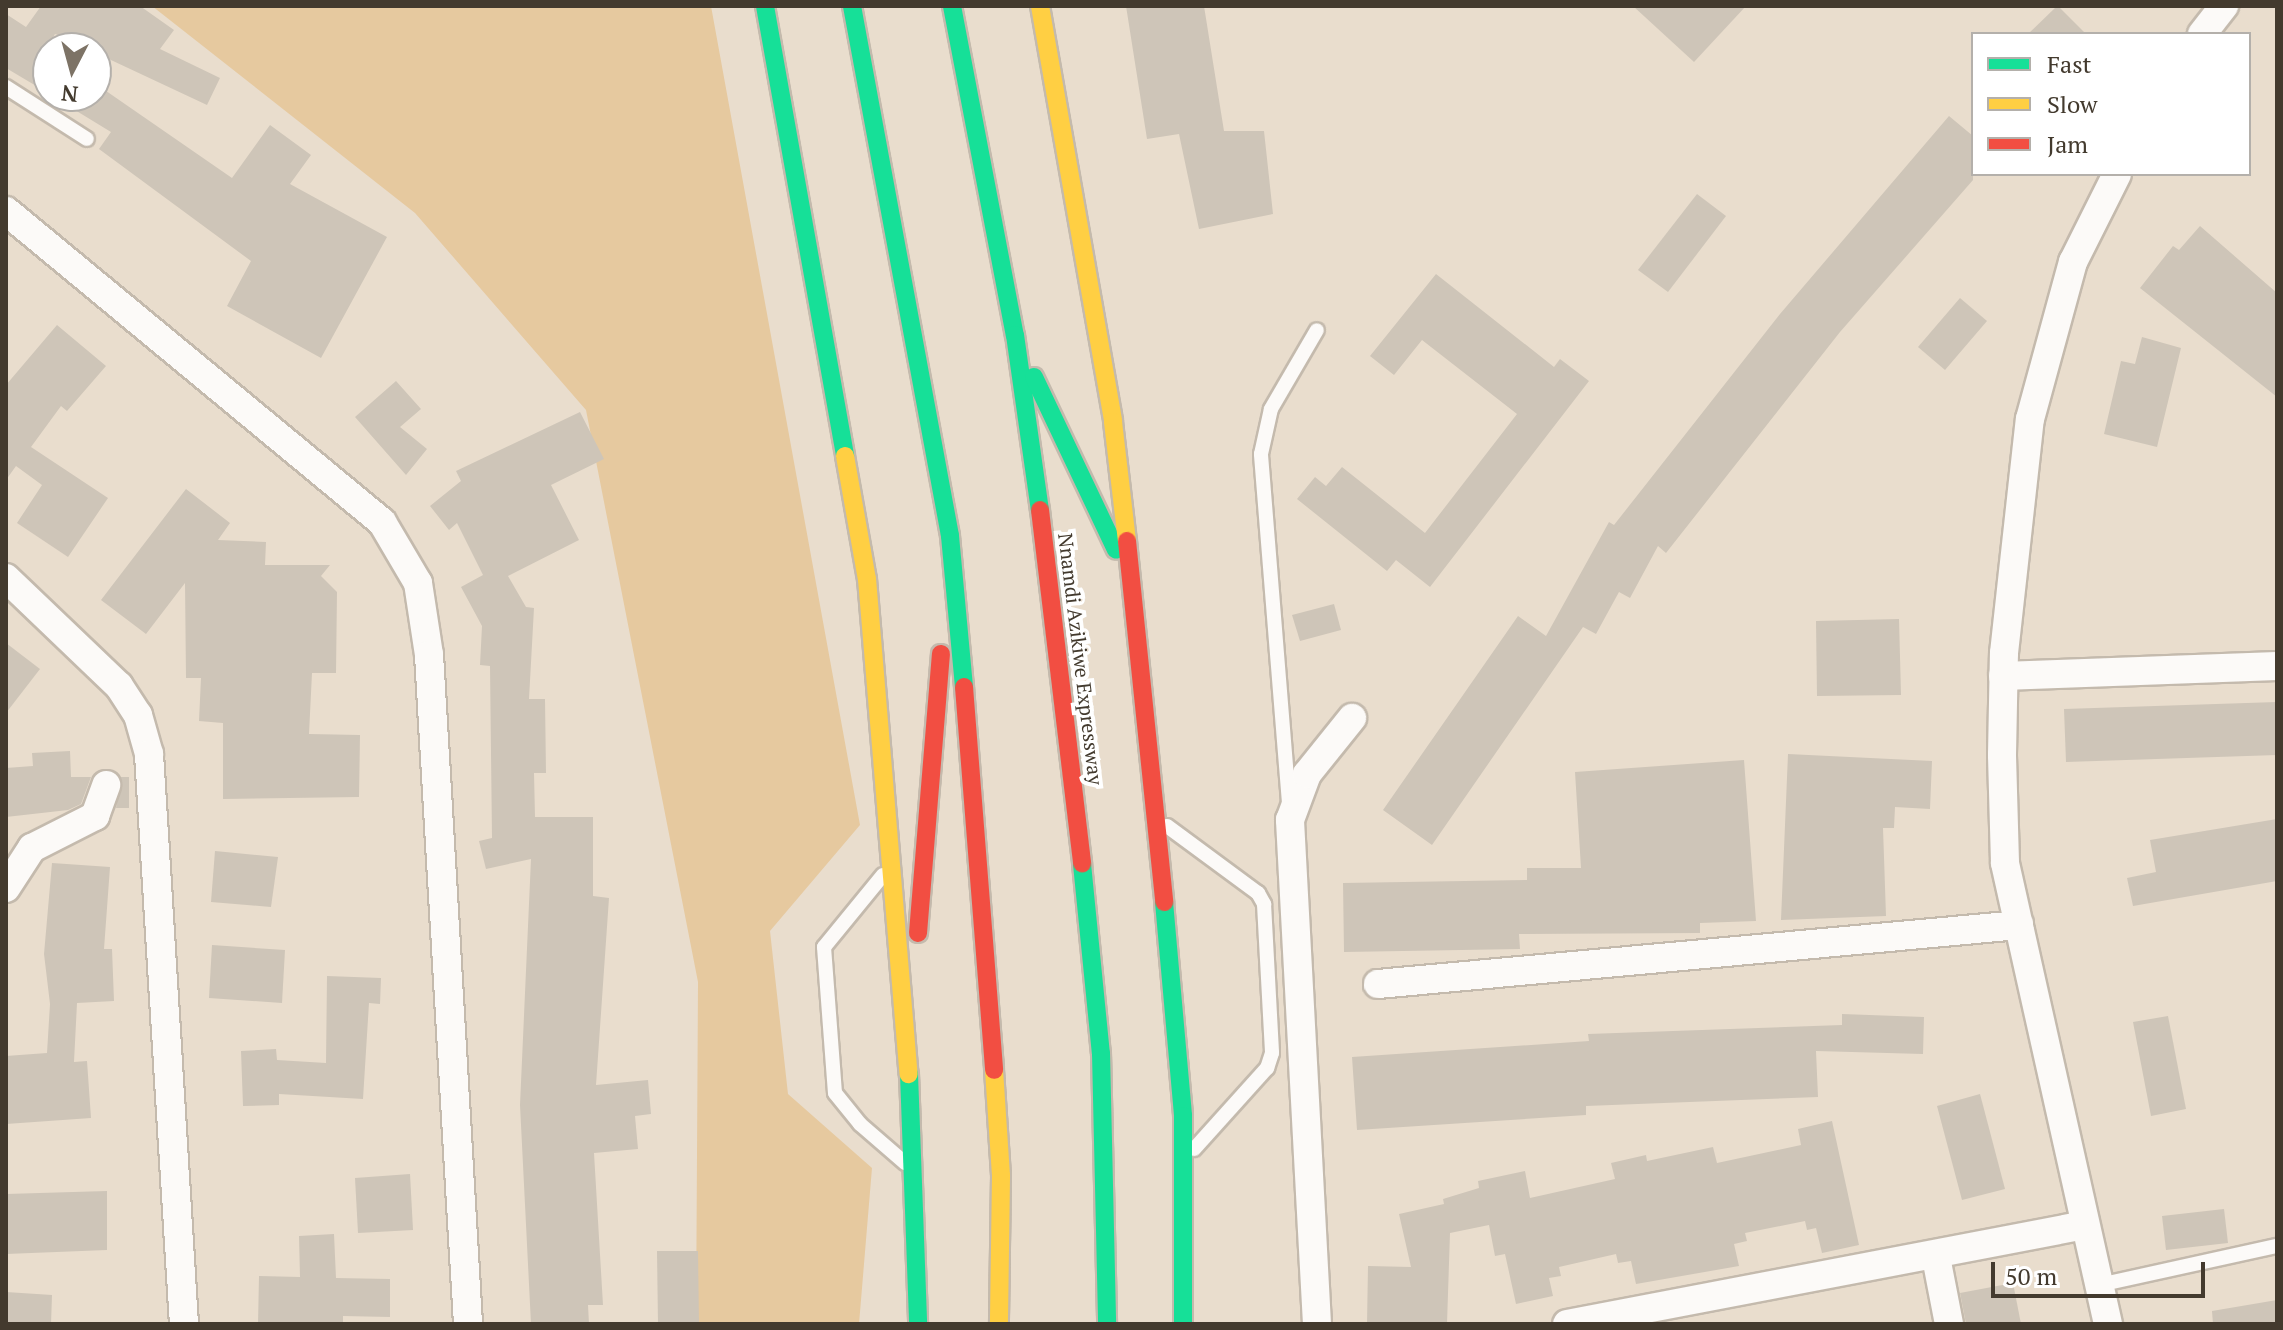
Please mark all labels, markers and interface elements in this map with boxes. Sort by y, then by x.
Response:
north arrow [32,32,112,112]
legend [1971,32,2251,176]
text: Fast [2047,48,2091,80]
text: N [60,79,79,110]
text: Slow [2047,88,2098,120]
text: Jam [2047,128,2088,160]
street label: Nnamdi Azikiwe Expressway [1054,531,1108,787]
scale bar [1995,1246,2209,1296]
text: 50 m [2005,1260,2057,1292]

